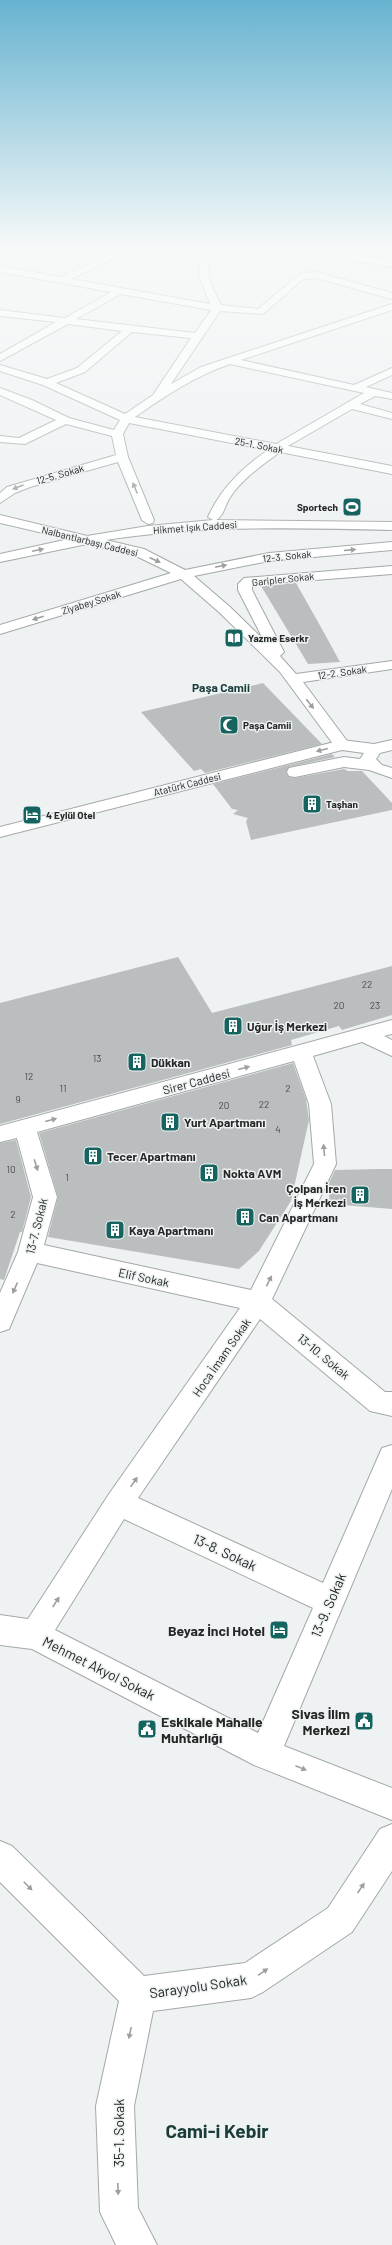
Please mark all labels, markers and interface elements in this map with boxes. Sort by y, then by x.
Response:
street label: 25-1. Sokak [234,434,284,456]
street label: 12-5. Sokak [35,461,85,487]
one-way arrow [132,483,138,494]
one-way arrow [11,485,23,491]
sports icon: Sportech [341,496,363,518]
place label: Sportech [297,501,338,513]
street label: Hikmet Işık Caddesi [152,518,238,536]
street label: Nalbantlarbaşı Caddesi [41,523,139,559]
one-way arrow [32,546,44,552]
one-way arrow [344,546,356,553]
street label: 12-3. Sokak [262,547,312,565]
one-way arrow [149,557,161,563]
one-way arrow [215,563,227,569]
street label: Garipler Sokak [251,570,315,588]
street label: Ziyabey Sokak [60,587,122,617]
one-way arrow [32,615,44,621]
library icon: Yazme Eserkr [223,627,245,649]
place label: Yazme Eserkr [248,632,309,644]
street label: 12-2. Sokak [317,663,367,681]
district label: Paşa Camii [192,680,250,694]
one-way arrow [306,698,315,709]
mosque icon: Paşa Camii [218,714,240,736]
place label: Paşa Camii [243,719,292,731]
one-way arrow [316,747,328,753]
street label: Atatürk Caddesi [152,770,222,798]
building icon: Taşhan [301,793,323,815]
place label: Taşhan [326,798,358,810]
hotel icon: 4 Eylül Otel [21,804,43,826]
place label: 4 Eylül Otel [46,809,95,821]
house number: 22 [362,978,372,990]
house number: 20 [333,999,345,1011]
house number: 23 [370,999,380,1011]
building icon: Uğur İş Merkezi [222,1015,244,1037]
place label: Uğur İş Merkezi [247,1019,327,1033]
building icon: Dükkan [126,1051,148,1073]
house number: 13 [93,1052,101,1064]
place label: Dükkan [151,1055,190,1069]
street label: Sirer Caddesi [161,1065,231,1097]
one-way arrow [238,1065,250,1071]
house number: 12 [25,1070,33,1082]
house number: 11 [59,1082,67,1094]
house number: 2 [285,1082,291,1094]
house number: 9 [15,1093,21,1105]
house number: 22 [259,1098,269,1110]
house number: 20 [218,1099,230,1111]
building icon: Yurt Apartmanı [159,1111,181,1133]
place label: Yurt Apartmanı [184,1115,265,1129]
one-way arrow [45,1117,57,1123]
house number: 4 [275,1123,281,1135]
one-way arrow [321,1144,327,1156]
building icon: Tecer Apartmanı [82,1145,104,1167]
place label: Tecer Apartmanı [107,1149,196,1163]
one-way arrow [33,1159,39,1171]
building icon: Nokta AVM [198,1162,220,1184]
house number: 10 [6,1163,16,1175]
place label: Nokta AVM [223,1166,281,1180]
house number: 1 [65,1171,69,1183]
place label: Çolpan İren İş Merkezi [286,1181,346,1209]
building icon: Çolpan İren İş Merkezi [349,1184,371,1206]
street label: 13-7. Sokak [22,1197,50,1255]
building icon: Can Apartmanı [234,1206,256,1228]
house number: 2 [10,1208,16,1220]
place label: Can Apartmanı [259,1210,338,1224]
building icon: Kaya Apartmanı [104,1219,126,1241]
place label: Kaya Apartmanı [129,1223,213,1237]
street label: Elif Sokak [117,1265,171,1289]
one-way arrow [266,1275,272,1287]
one-way arrow [12,1283,18,1294]
street label: Hoca İmam Sokak [189,1315,253,1399]
street label: 13-10. Sokak [295,1330,353,1382]
one-way arrow [130,1476,138,1487]
street label: 13-8. Sokak [190,1530,260,1574]
street label: 13-9. Sokak [307,1570,349,1640]
one-way arrow [52,1597,60,1608]
hotel icon: Beyaz İnci Hotel [268,1619,290,1641]
place label: Beyaz İnci Hotel [168,1622,265,1639]
street label: Mehmet Akyol Sokak [40,1632,158,1704]
place label: Sivas İlim Merkezi [292,1705,350,1738]
public building icon: Sivas İlim Merkezi [353,1710,375,1732]
place label: Eskikale Mahalle Muhtarlığı [161,1713,263,1746]
public building icon: Eskikale Mahalle Muhtarlığı [136,1718,158,1740]
one-way arrow [296,1766,308,1772]
one-way arrow [23,1881,33,1890]
one-way arrow [357,1883,364,1894]
one-way arrow [257,1968,269,1975]
street label: Sarayyolu Sokak [148,1971,248,2001]
one-way arrow [127,2027,133,2039]
street label: 35-1. Sokak [110,2099,127,2167]
district label: Cami-i Kebir [165,2119,269,2142]
one-way arrow [115,2183,122,2195]

